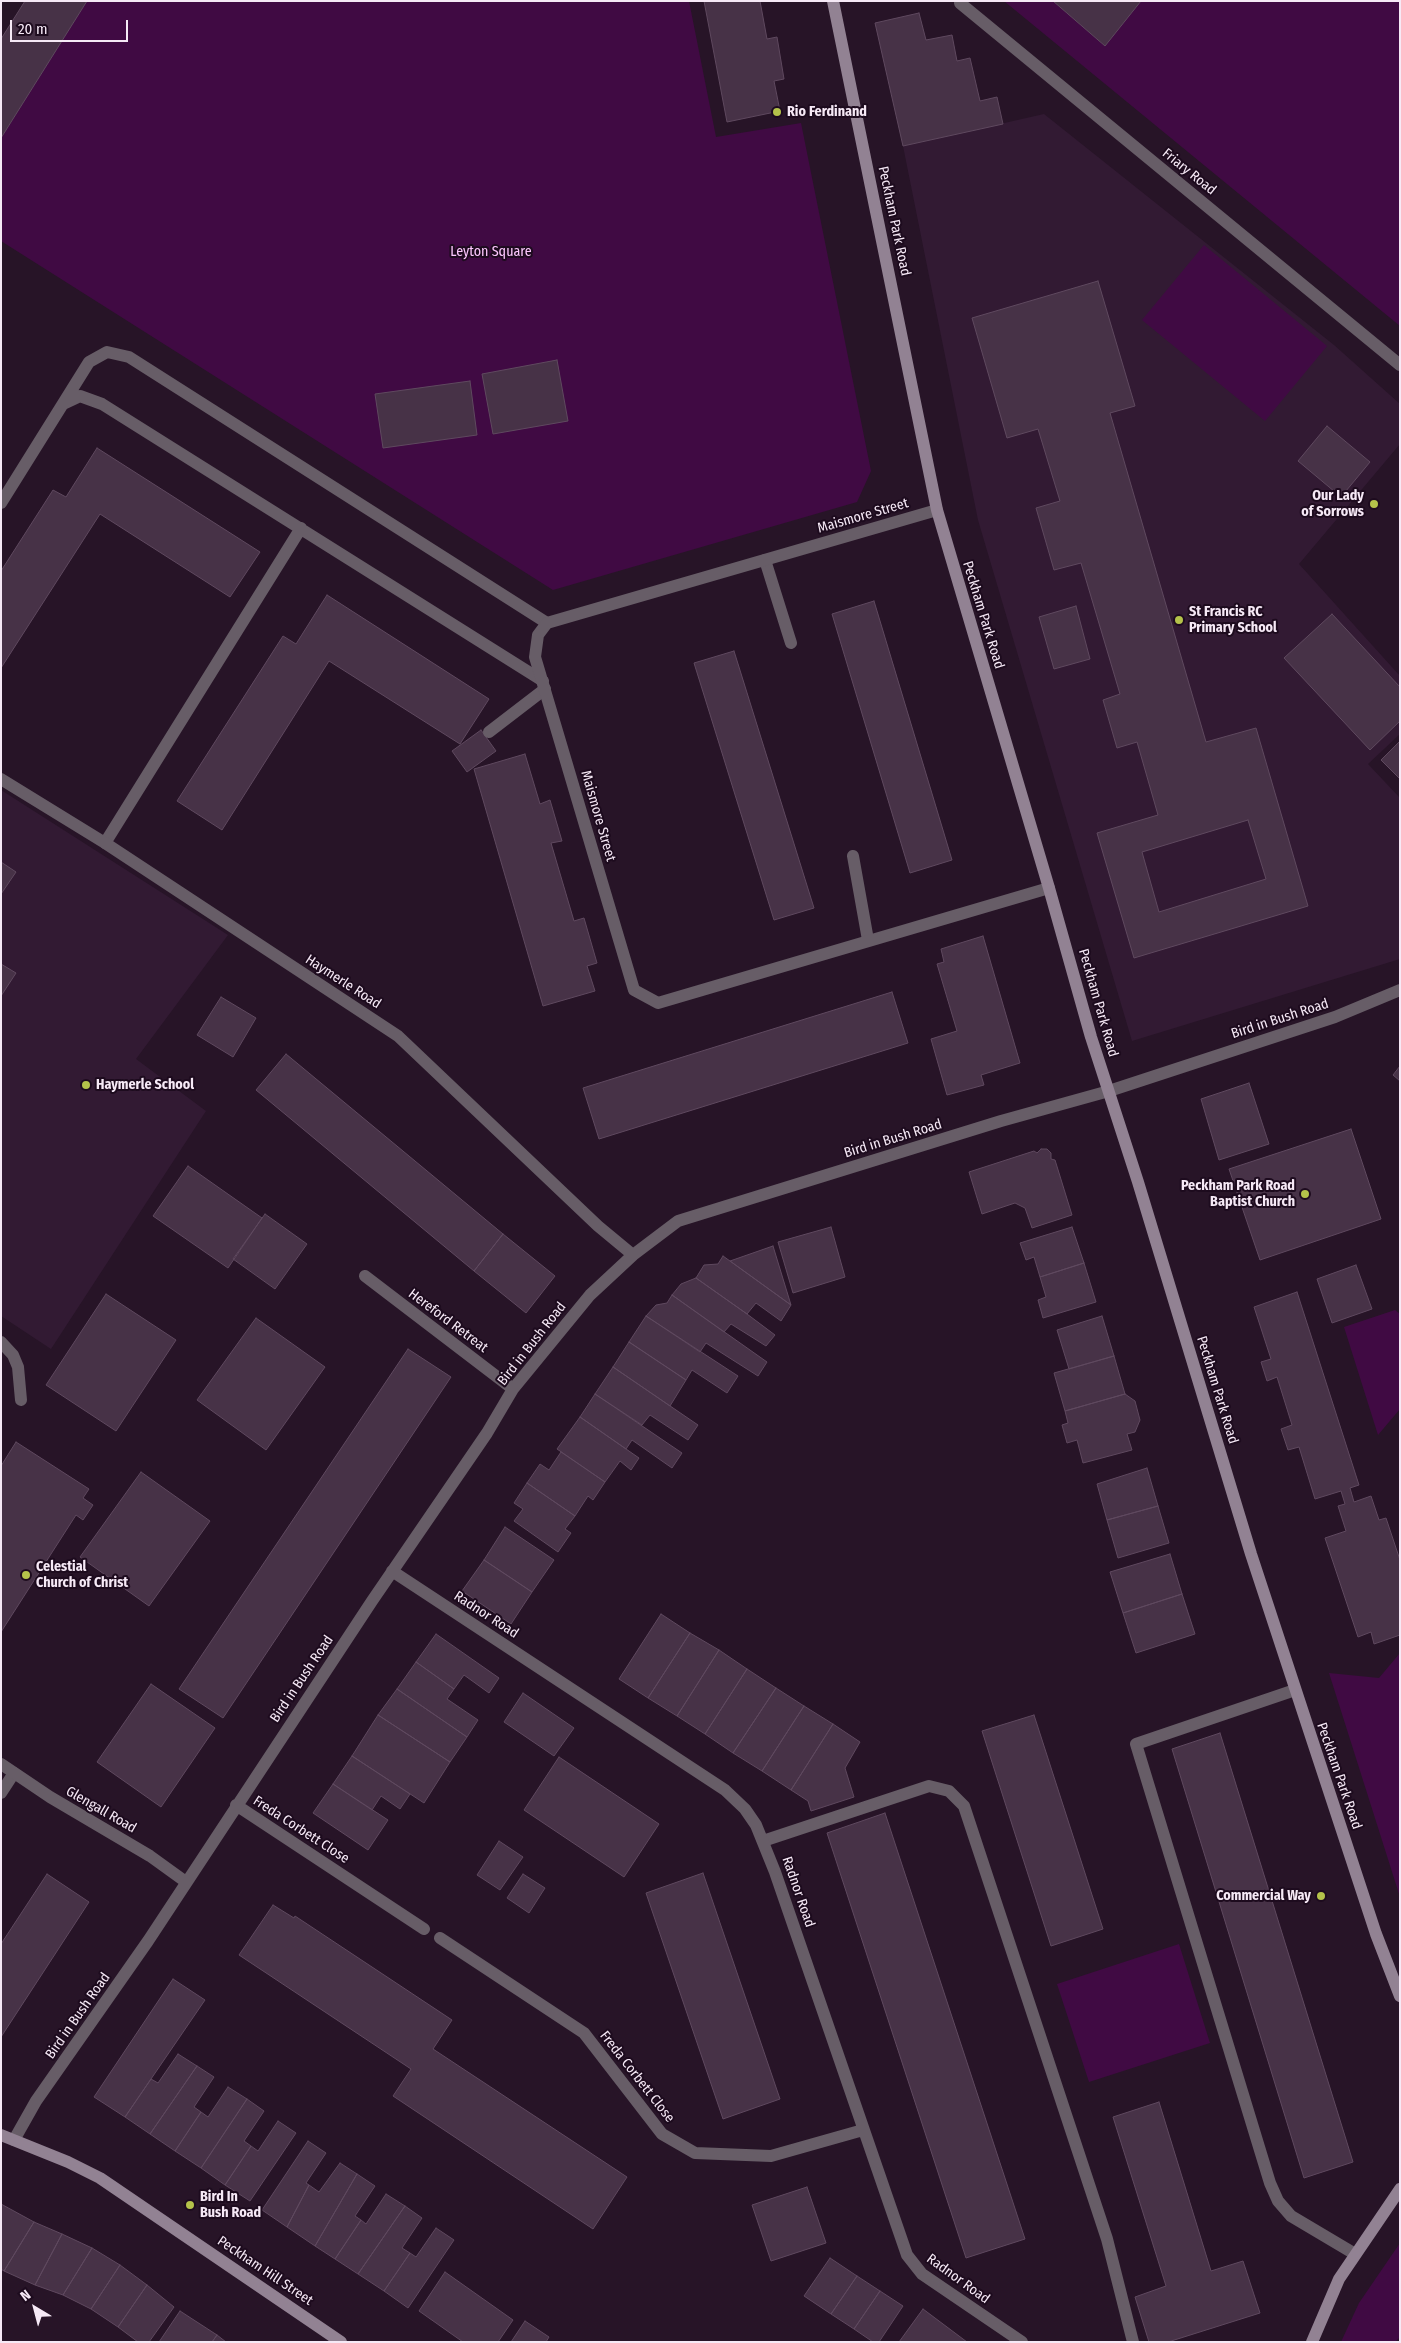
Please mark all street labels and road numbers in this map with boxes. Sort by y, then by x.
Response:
street label: Friary Road [1159,145,1219,199]
street label: Peckham Park Road [874,165,914,277]
street label: Maismore Street [816,495,910,537]
street label: Peckham Park Road [959,559,1007,671]
street label: Maismore Street [577,769,619,863]
street label: Peckham Park Road [1075,947,1121,1059]
street label: Haymerle Road [302,951,384,1013]
street label: Bird in Bush Road [1229,995,1331,1043]
street label: Bird in Bush Road [842,1116,944,1162]
street label: Hereford Retreat [405,1286,491,1356]
street label: Bird in Bush Road [494,1299,570,1389]
street label: Peckham Park Road [1193,1334,1241,1446]
street label: Radnor Road [450,1588,522,1642]
street label: Bird in Bush Road [267,1632,337,1726]
street label: Peckham Park Road [1313,1720,1365,1832]
street label: Glengall Road [63,1783,139,1837]
street label: Freda Corbett Close [250,1793,352,1867]
street label: Radnor Road [778,1854,818,1930]
street label: Bird in Bush Road [42,1970,114,2062]
street label: Freda Corbett Close [596,2028,678,2126]
street label: Peckham Hill Street [214,2233,316,2309]
street label: Radnor Road [923,2251,993,2307]

